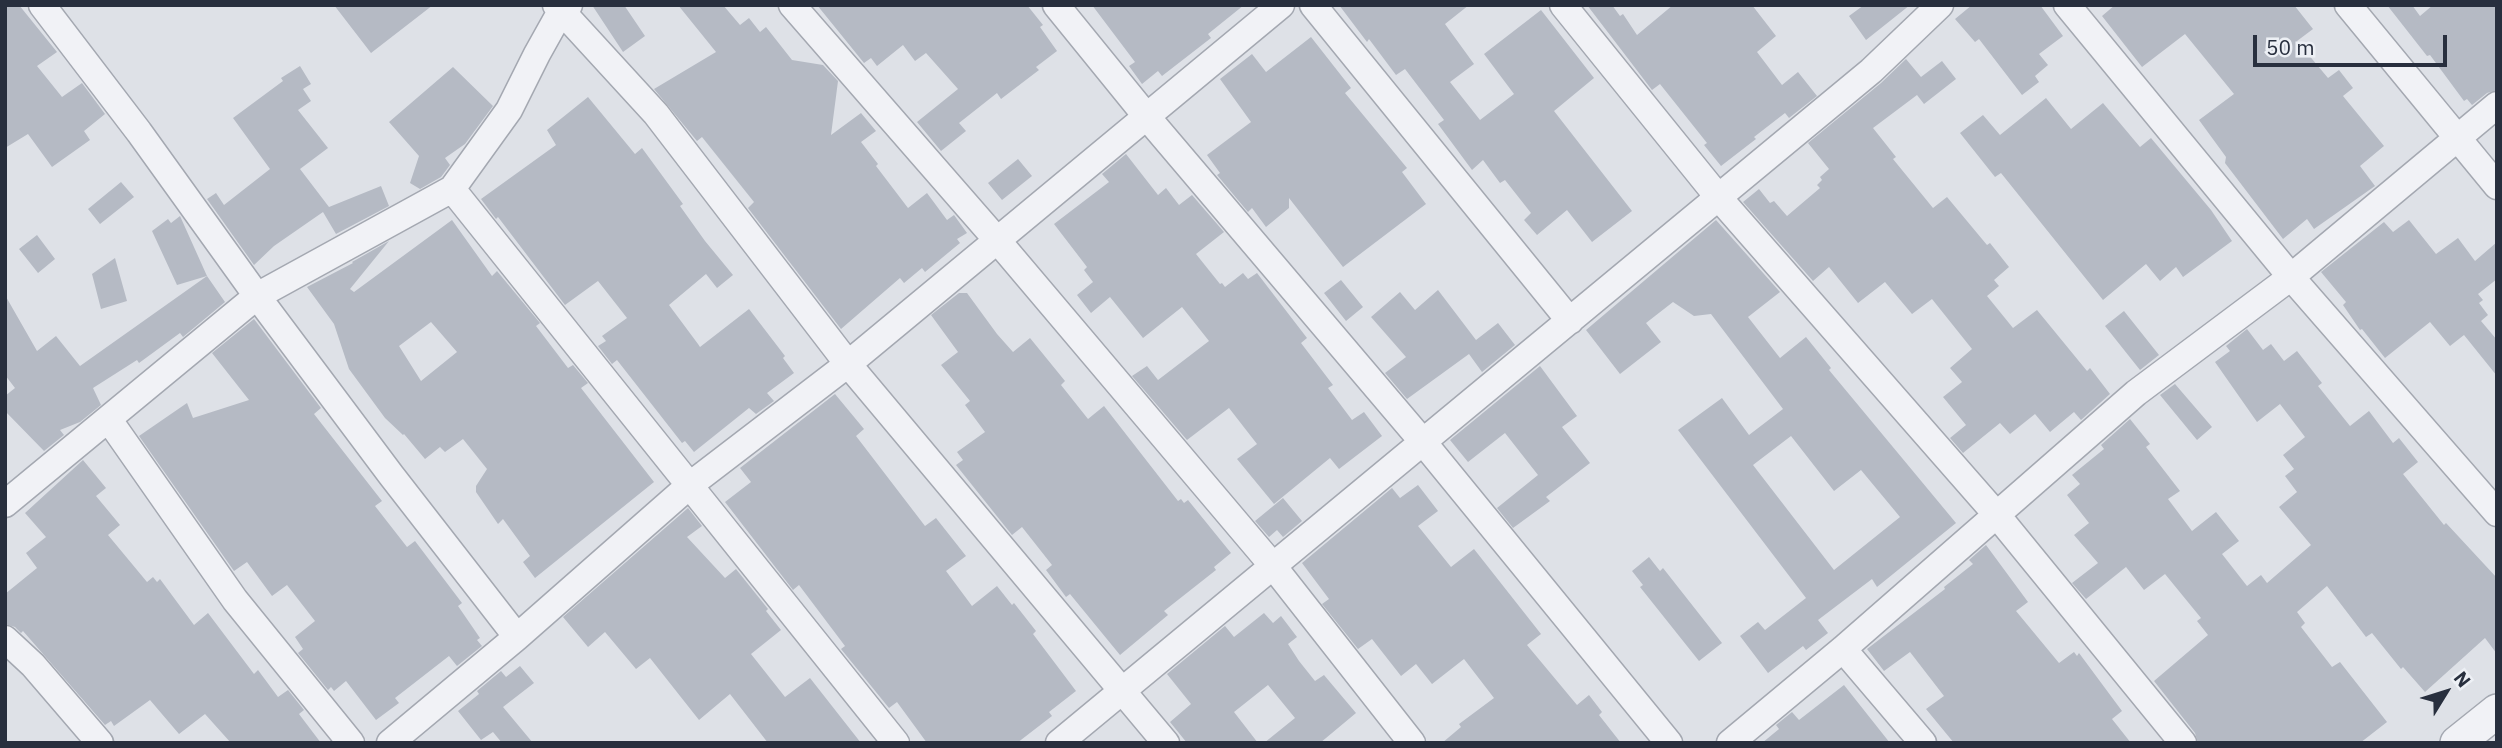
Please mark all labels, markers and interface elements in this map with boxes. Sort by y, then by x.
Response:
scale bar [2257,21,2451,65]
text: 50 m [2266,33,2315,61]
north arrow [2411,657,2481,727]
text: N [2449,666,2476,692]

